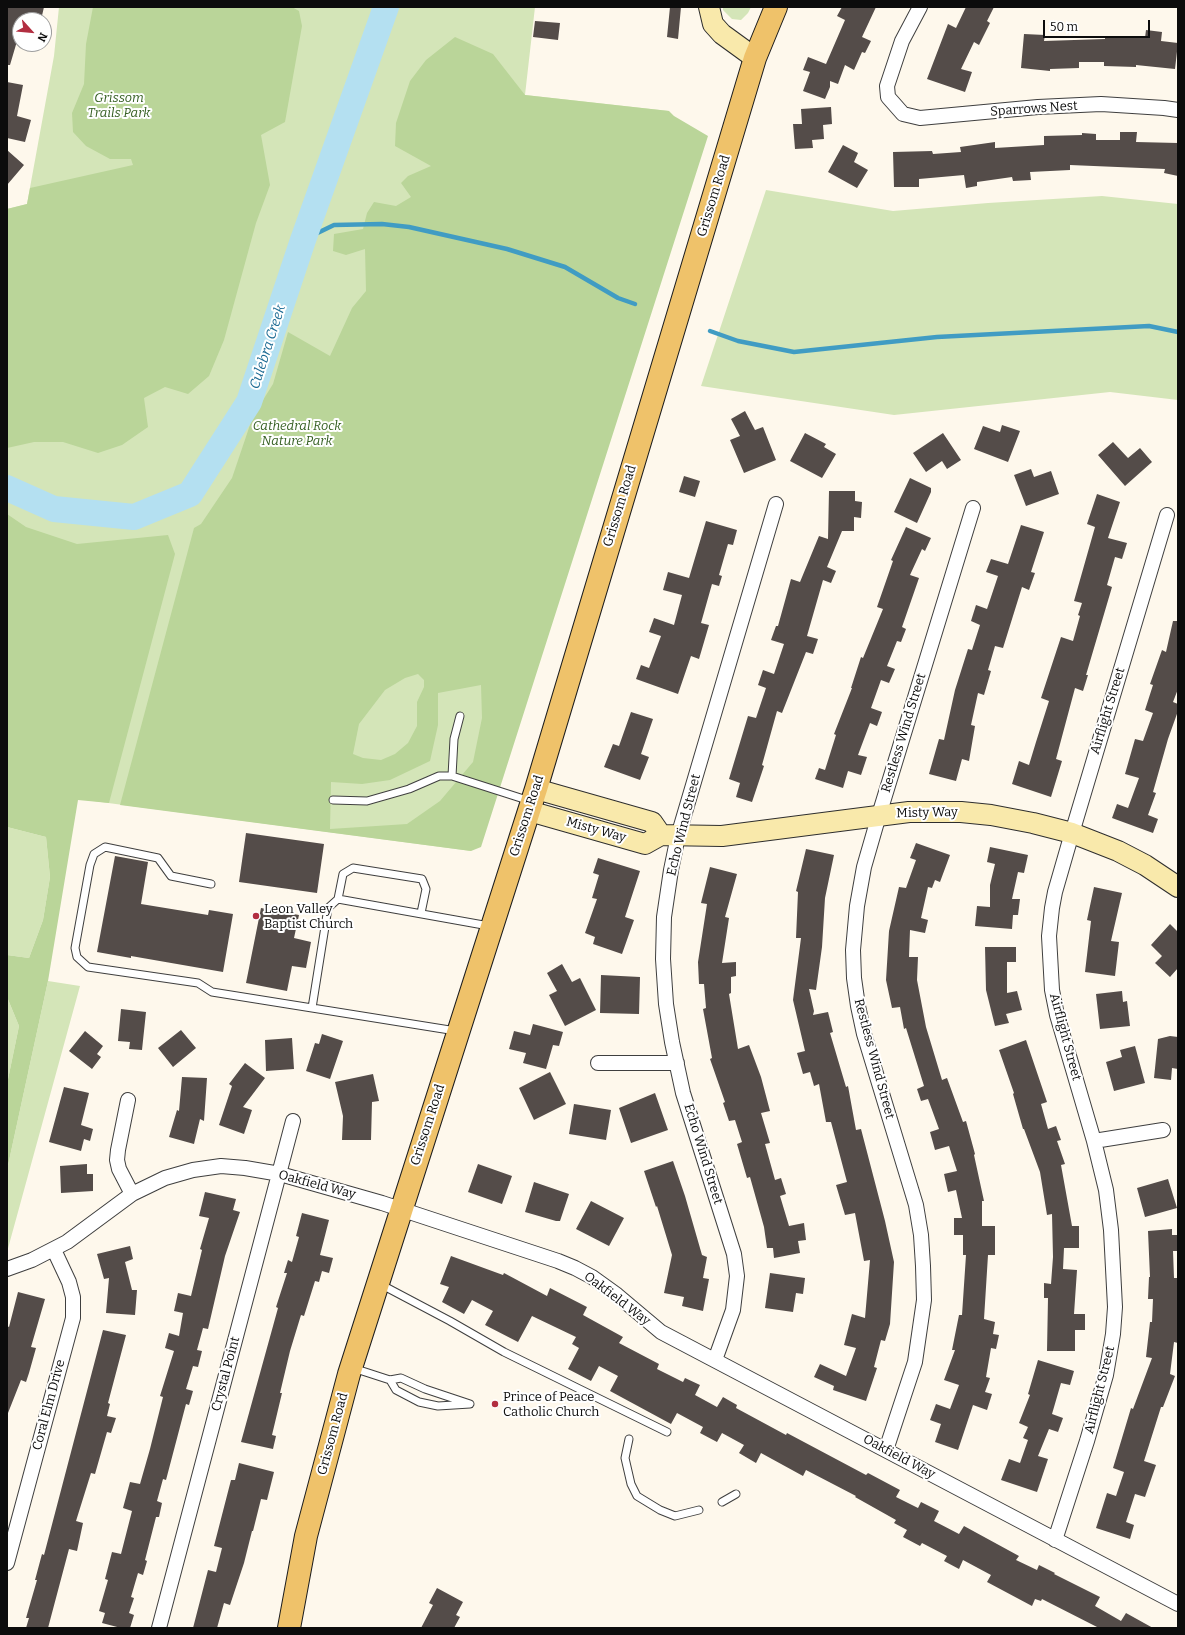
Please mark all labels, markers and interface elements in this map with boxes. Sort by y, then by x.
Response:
north arrow [12,12,52,52]
scale bar [1045,12,1152,38]
text: 50 m [1050,20,1078,34]
text: N [35,30,50,44]
park label: Grissom Trails Park [88,90,150,121]
street label: Sparrows Nest [990,98,1078,120]
street label: Grissom Road [694,153,734,239]
water label: Culebra Creek [247,303,289,391]
park label: Cathedral Rock Nature Park [253,418,341,449]
street label: Grissom Road [600,463,640,549]
street label: Airflight Street [1087,666,1129,756]
street label: Restless Wind Street [878,671,930,795]
street label: Grissom Road [507,773,547,859]
street label: Echo Wind Street [664,773,704,877]
street label: Misty Way [896,805,958,821]
street label: Misty Way [564,814,628,846]
place label: Leon Valley Baptist Church [264,901,353,932]
marker: Leon Valley Baptist Church [251,911,261,921]
street label: Airflight Street [1046,992,1084,1082]
street label: Restless Wind Street [850,997,898,1121]
street label: Grissom Road [408,1082,448,1168]
street label: Echo Wind Street [680,1102,726,1206]
street label: Oakfield Way [277,1167,357,1203]
street label: Oakfield Way [581,1269,653,1329]
street label: Crystal Point [209,1335,243,1413]
street label: Airflight Street [1082,1345,1118,1435]
street label: Coral Elm Drive [29,1358,69,1452]
place label: Prince of Peace Catholic Church [503,1389,599,1420]
street label: Grissom Road [315,1391,351,1477]
marker: Prince of Peace Catholic Church [490,1399,500,1409]
street label: Oakfield Way [860,1432,938,1482]

